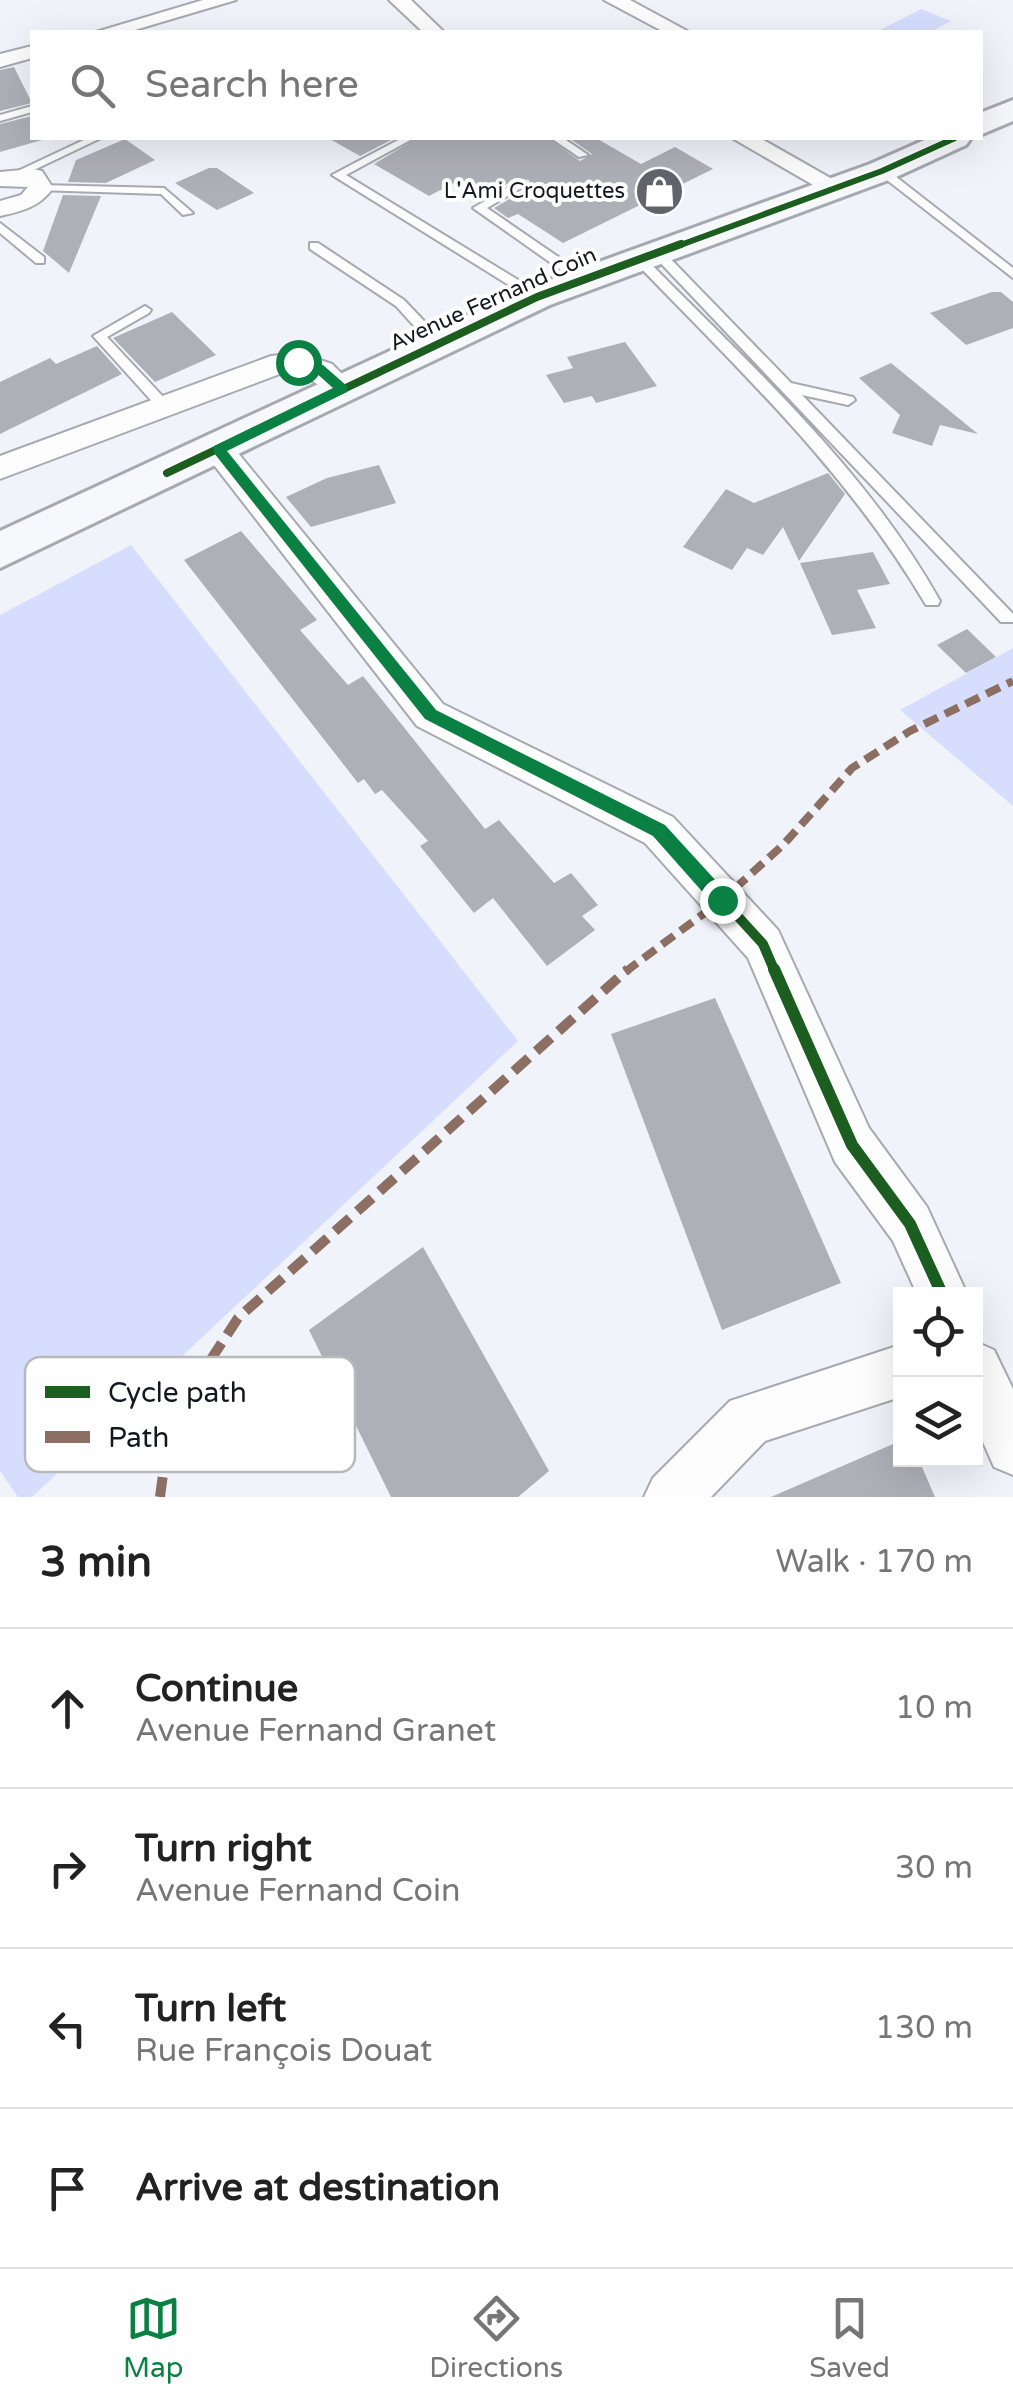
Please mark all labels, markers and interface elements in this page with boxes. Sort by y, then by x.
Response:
search box [30,30,983,140]
icon: search [65,58,120,113]
text: Search here [145,62,359,108]
shop icon: L'Ami Croquettes [634,165,686,217]
place label: L'Ami Croquettes [444,178,625,204]
street label: Avenue Fernand Coin [385,242,601,356]
route start [276,340,322,386]
route end [700,878,746,924]
map controls [893,1287,983,1467]
button: locate [893,1287,983,1377]
legend [25,1357,355,1472]
text: Cycle path [108,1376,247,1410]
button: layers [893,1377,983,1467]
text: Path [108,1421,169,1455]
text: 3 min [40,1537,152,1588]
text: Walk · 170 m [776,1543,973,1581]
text: Continue [135,1666,298,1712]
icon: ahead [40,1681,95,1736]
text: 10 m [895,1689,973,1727]
text: Avenue Fernand Granet [135,1712,496,1750]
text: Turn right [135,1826,312,1872]
icon: right [40,1841,95,1896]
text: 30 m [895,1849,973,1887]
text: Avenue Fernand Coin [135,1872,461,1910]
text: Turn left [135,1986,286,2032]
icon: left [40,2001,95,2056]
text: 130 m [875,2009,973,2047]
text: Rue François Douat [135,2032,432,2070]
icon: arrive [40,2161,95,2216]
text: Arrive at destination [135,2165,500,2211]
tab: Map [123,2291,183,2385]
tab: Directions [429,2291,563,2385]
tab: Saved [809,2291,890,2385]

